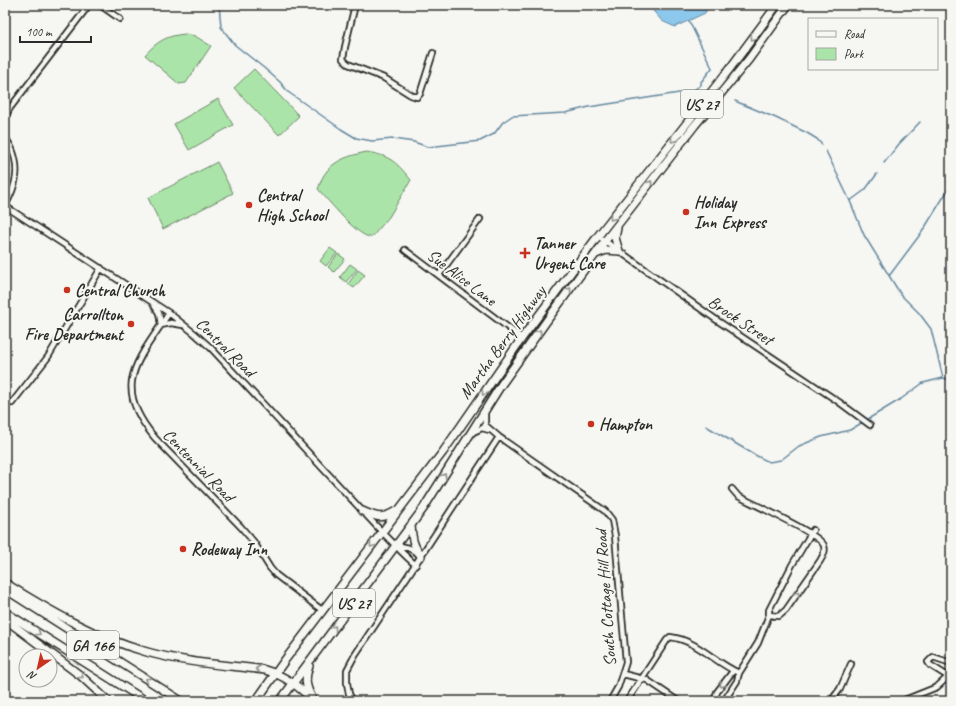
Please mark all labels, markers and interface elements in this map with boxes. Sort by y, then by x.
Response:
scale bar [20,18,91,44]
legend [808,18,938,70]
text: 100 m [26,24,53,40]
text: Road [844,26,866,42]
one-way arrow [751,33,758,40]
text: Park [844,46,865,62]
road number: US 27 [681,90,723,118]
one-way arrow [671,136,678,143]
one-way arrow [646,180,653,187]
place label: Central High School [257,185,330,226]
place label: Holiday Inn Express [694,192,768,233]
marker: Central High School [244,200,254,210]
marker: Holiday Inn Express [681,207,691,217]
one-way arrow [610,213,617,220]
place label: Tanner Urgent Care [534,233,606,274]
street label: Sue Alice Lane [423,245,502,311]
marker: Tanner Urgent Care [519,247,531,259]
place label: Central Church [75,280,166,301]
street label: Martha Berry Highway [454,281,551,403]
marker: Central Church [62,285,72,295]
one-way arrow [564,287,572,294]
street label: Brock Street [704,291,779,351]
place label: Carrollton Fire Department [25,304,125,345]
street label: Central Road [191,313,262,384]
marker: Carrollton Fire Department [126,319,136,329]
one-way arrow [534,329,541,336]
one-way arrow [481,389,489,396]
place label: Hampton [599,414,653,435]
marker: Hampton [586,419,596,429]
street label: Centennial Road [158,424,240,508]
one-way arrow [439,473,447,480]
street label: South Cottage Hill Road [590,526,621,667]
place label: Rodeway Inn [191,539,268,560]
one-way arrow [370,540,377,547]
marker: Rodeway Inn [178,544,188,554]
road number: US 27 [333,589,375,617]
one-way arrow [792,591,800,598]
one-way arrow [329,626,336,633]
one-way arrow [34,628,41,635]
road number: GA 166 [67,631,119,659]
north arrow [18,648,58,688]
one-way arrow [255,665,261,674]
text: N [24,667,39,684]
one-way arrow [77,671,84,678]
one-way arrow [146,678,153,685]
one-way arrow [719,681,727,688]

